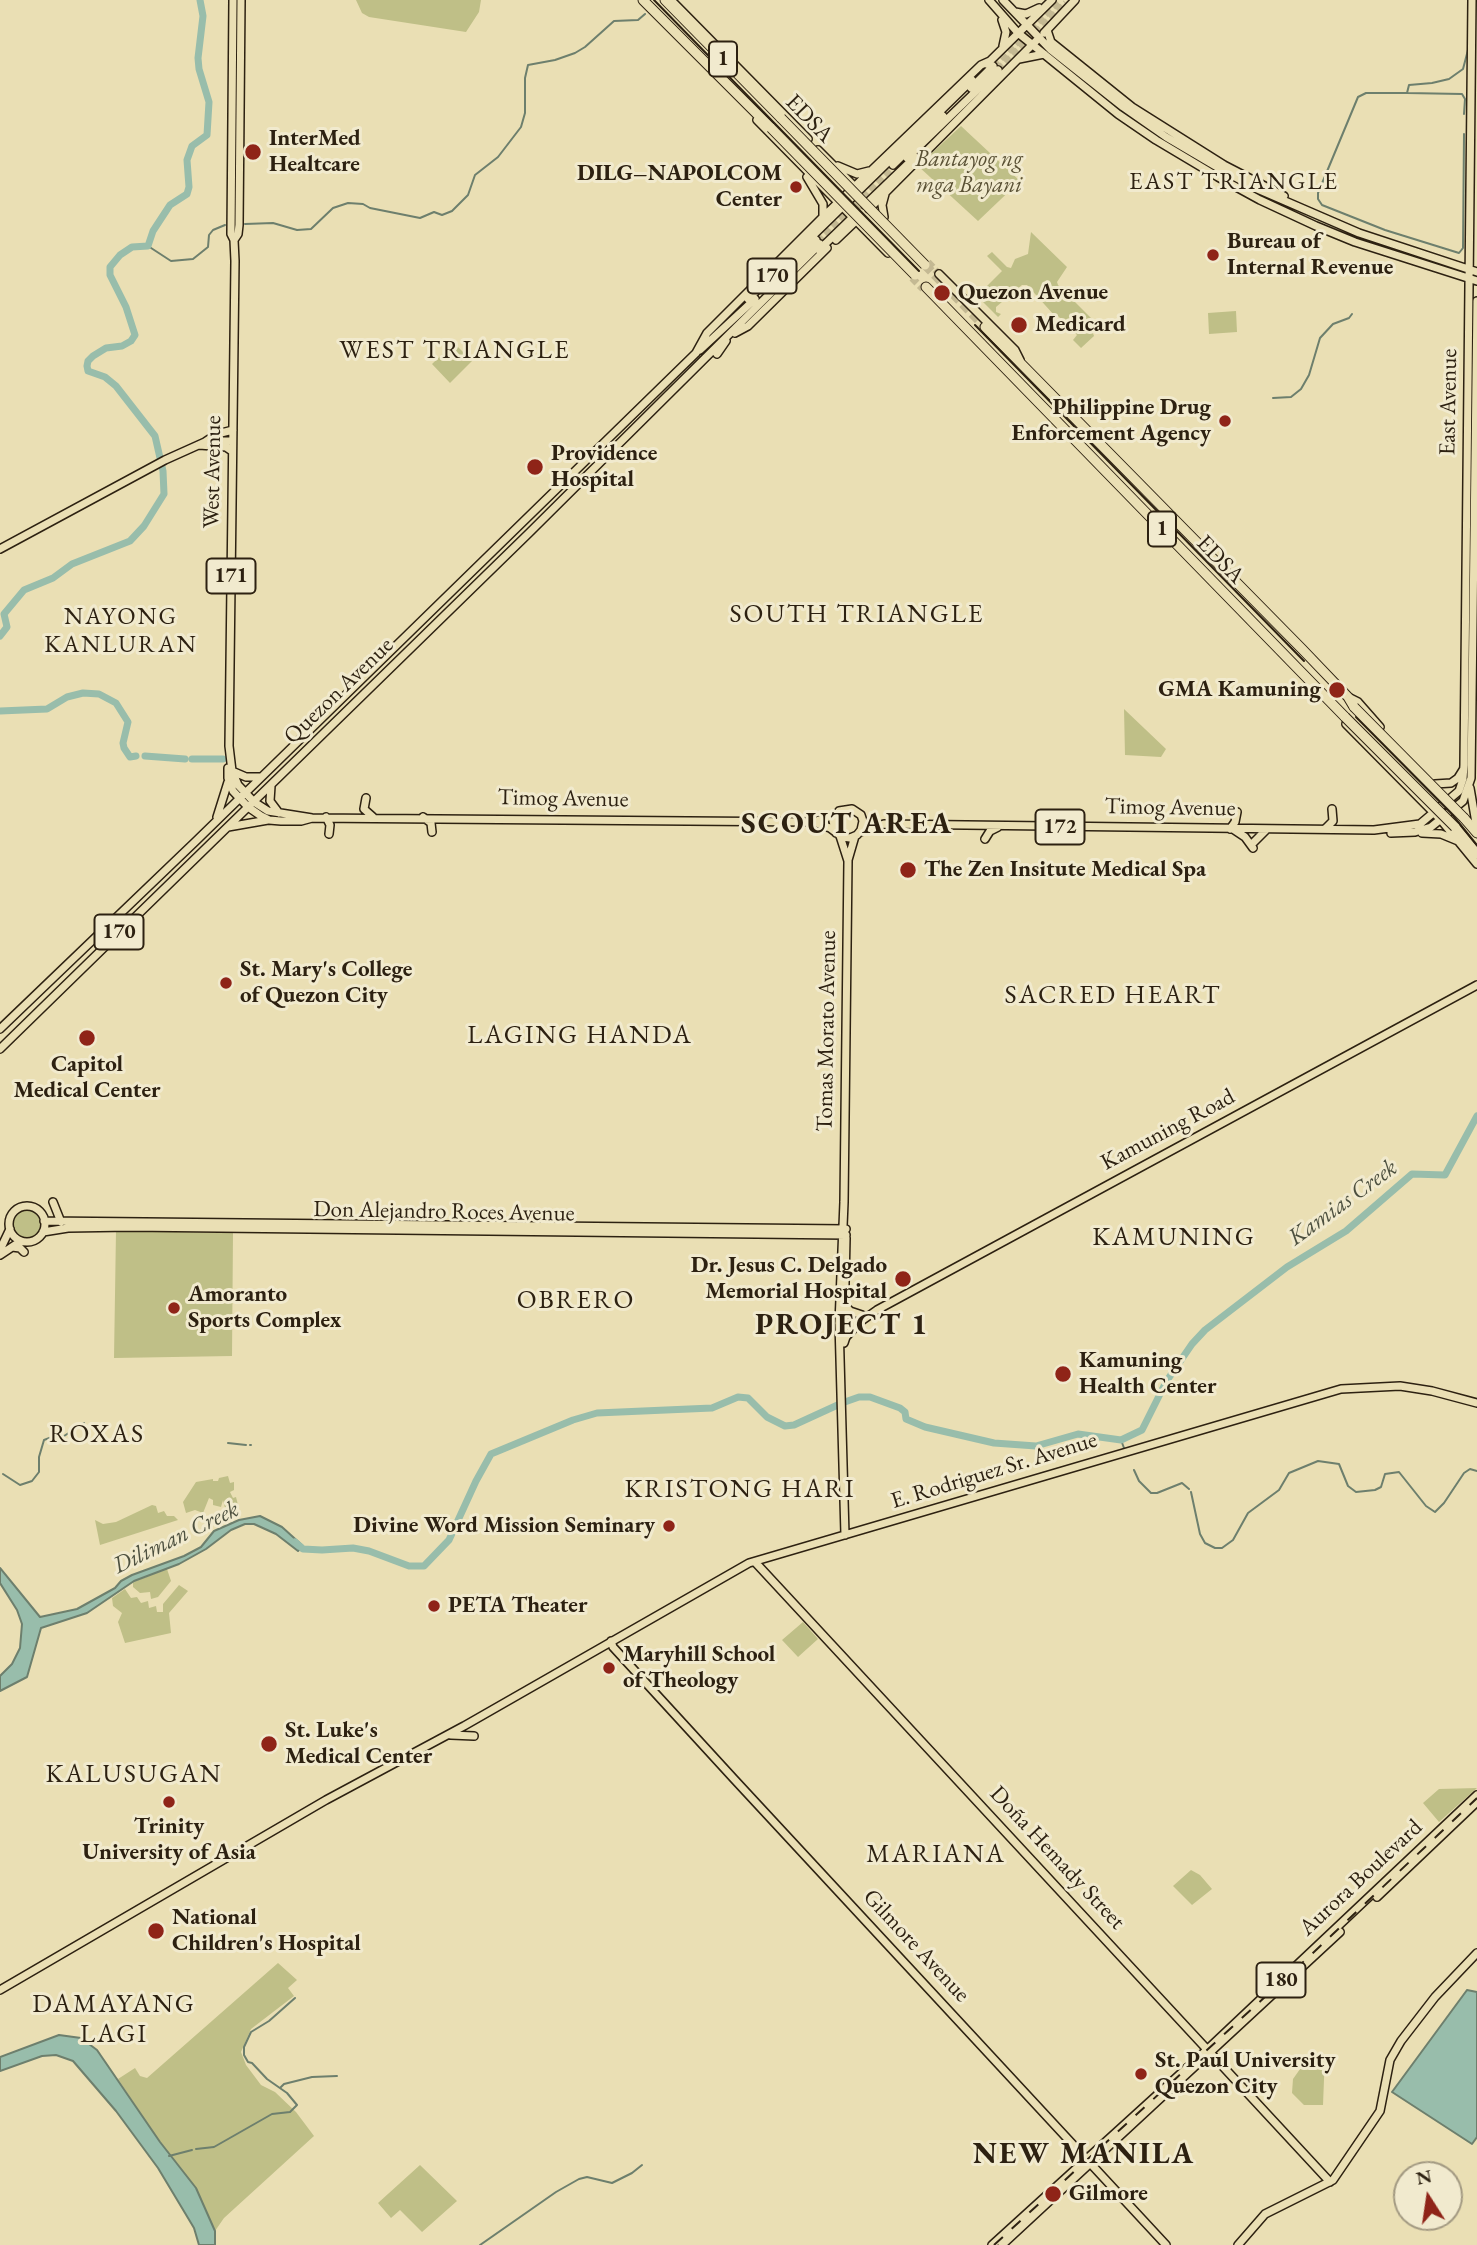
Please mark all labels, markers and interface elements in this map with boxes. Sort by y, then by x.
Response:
road number: 1 [709,42,737,76]
street label: EDSA [779,89,839,149]
place label: InterMed Healtcare [269,125,361,179]
marker: InterMed Healtcare [243,142,263,162]
park label: Bantayog ng mga Bayani [915,146,1023,200]
place label: DILG–NAPOLCOM Center [577,160,782,214]
district label: EAST TRIANGLE [1131,168,1337,196]
marker: DILG–NAPOLCOM Center [788,179,804,195]
place label: Bureau of Internal Revenue [1227,228,1393,282]
marker: Bureau of Internal Revenue [1205,247,1221,263]
road number: 170 [748,258,796,294]
place label: Quezon Avenue [958,279,1108,307]
marker: Quezon Avenue [932,283,952,303]
place label: Medicard [1035,311,1126,339]
marker: Medicard [1009,315,1029,335]
district label: WEST TRIANGLE [341,335,569,367]
street label: East Avenue [1434,348,1464,456]
place label: Philippine Drug Enforcement Agency [1012,394,1211,448]
marker: Philippine Drug Enforcement Agency [1217,413,1233,429]
street label: West Avenue [198,415,228,529]
place label: Providence Hospital [551,440,657,494]
marker: Providence Hospital [525,457,545,477]
road number: 1 [1148,512,1176,546]
street label: EDSA [1190,530,1250,590]
road number: 171 [206,558,256,594]
district label: SOUTH TRIANGLE [731,599,983,631]
district label: NAYONG KANLURAN [45,603,197,659]
street label: Quezon Avenue [279,632,399,750]
place label: GMA Kamuning [1158,676,1321,704]
marker: GMA Kamuning [1327,680,1347,700]
street label: Timog Avenue [497,784,629,814]
street label: Timog Avenue [1104,793,1236,823]
district label: SCOUT AREA [742,807,952,843]
road number: 172 [1036,810,1084,844]
place label: The Zen Insitute Medical Spa [924,856,1206,884]
marker: The Zen Insitute Medical Spa [898,860,918,880]
road number: 170 [94,914,144,950]
street label: Tomas Morato Avenue [811,930,843,1132]
place label: St. Mary's College of Quezon City [240,956,412,1010]
marker: St. Mary's College of Quezon City [218,975,234,991]
district label: SACRED HEART [1006,980,1220,1012]
district label: LAGING HANDA [469,1020,691,1052]
marker: Capitol Medical Center [77,1028,97,1048]
place label: Capitol Medical Center [13,1051,161,1105]
street label: Kamuning Road [1096,1083,1240,1177]
water label: Kamias Creek [1283,1154,1403,1252]
street label: Don Alejandro Roces Avenue [313,1196,575,1228]
district label: KAMUNING [1093,1222,1255,1254]
place label: Dr. Jesus C. Delgado Memorial Hospital [691,1252,887,1306]
marker: Dr. Jesus C. Delgado Memorial Hospital [893,1269,913,1289]
place label: Amoranto Sports Complex [188,1281,341,1335]
district label: OBRERO [517,1285,635,1317]
marker: Amoranto Sports Complex [166,1300,182,1316]
district label: PROJECT 1 [756,1308,928,1344]
place label: Kamuning Health Center [1079,1347,1216,1401]
marker: Kamuning Health Center [1053,1364,1073,1384]
district label: ROXAS [50,1419,144,1451]
street label: E. Rodriguez Sr. Avenue [888,1426,1100,1516]
district label: KRISTONG HARI [626,1474,854,1506]
water label: Diliman Creek [108,1495,244,1581]
place label: Divine Word Mission Seminary [353,1512,655,1540]
marker: Divine Word Mission Seminary [661,1518,677,1534]
place label: PETA Theater [448,1592,587,1620]
marker: PETA Theater [426,1598,442,1614]
place label: Maryhill School of Theology [623,1641,775,1695]
marker: Maryhill School of Theology [601,1660,617,1676]
place label: St. Luke's Medical Center [285,1717,432,1771]
marker: St. Luke's Medical Center [259,1734,279,1754]
district label: KALUSUGAN [47,1759,221,1791]
street label: Doña Hemady Street [983,1781,1131,1935]
marker: Trinity University of Asia [161,1794,177,1810]
place label: Trinity University of Asia [82,1813,256,1867]
street label: Aurora Boulevard [1294,1814,1428,1942]
district label: MARIANA [867,1839,1005,1871]
street label: Gilmore Avenue [857,1884,975,2008]
place label: National Children's Hospital [172,1904,361,1958]
marker: National Children's Hospital [146,1921,166,1941]
road number: 180 [1256,1962,1306,1997]
district label: DAMAYANG LAGI [33,1989,195,2050]
place label: St. Paul University Quezon City [1155,2047,1335,2101]
marker: St. Paul University Quezon City [1133,2066,1149,2082]
district label: NEW MANILA [974,2137,1194,2173]
north arrow [1393,2161,1463,2231]
text: N [1414,2163,1434,2191]
place label: Gilmore [1069,2180,1148,2208]
marker: Gilmore [1043,2184,1063,2204]

